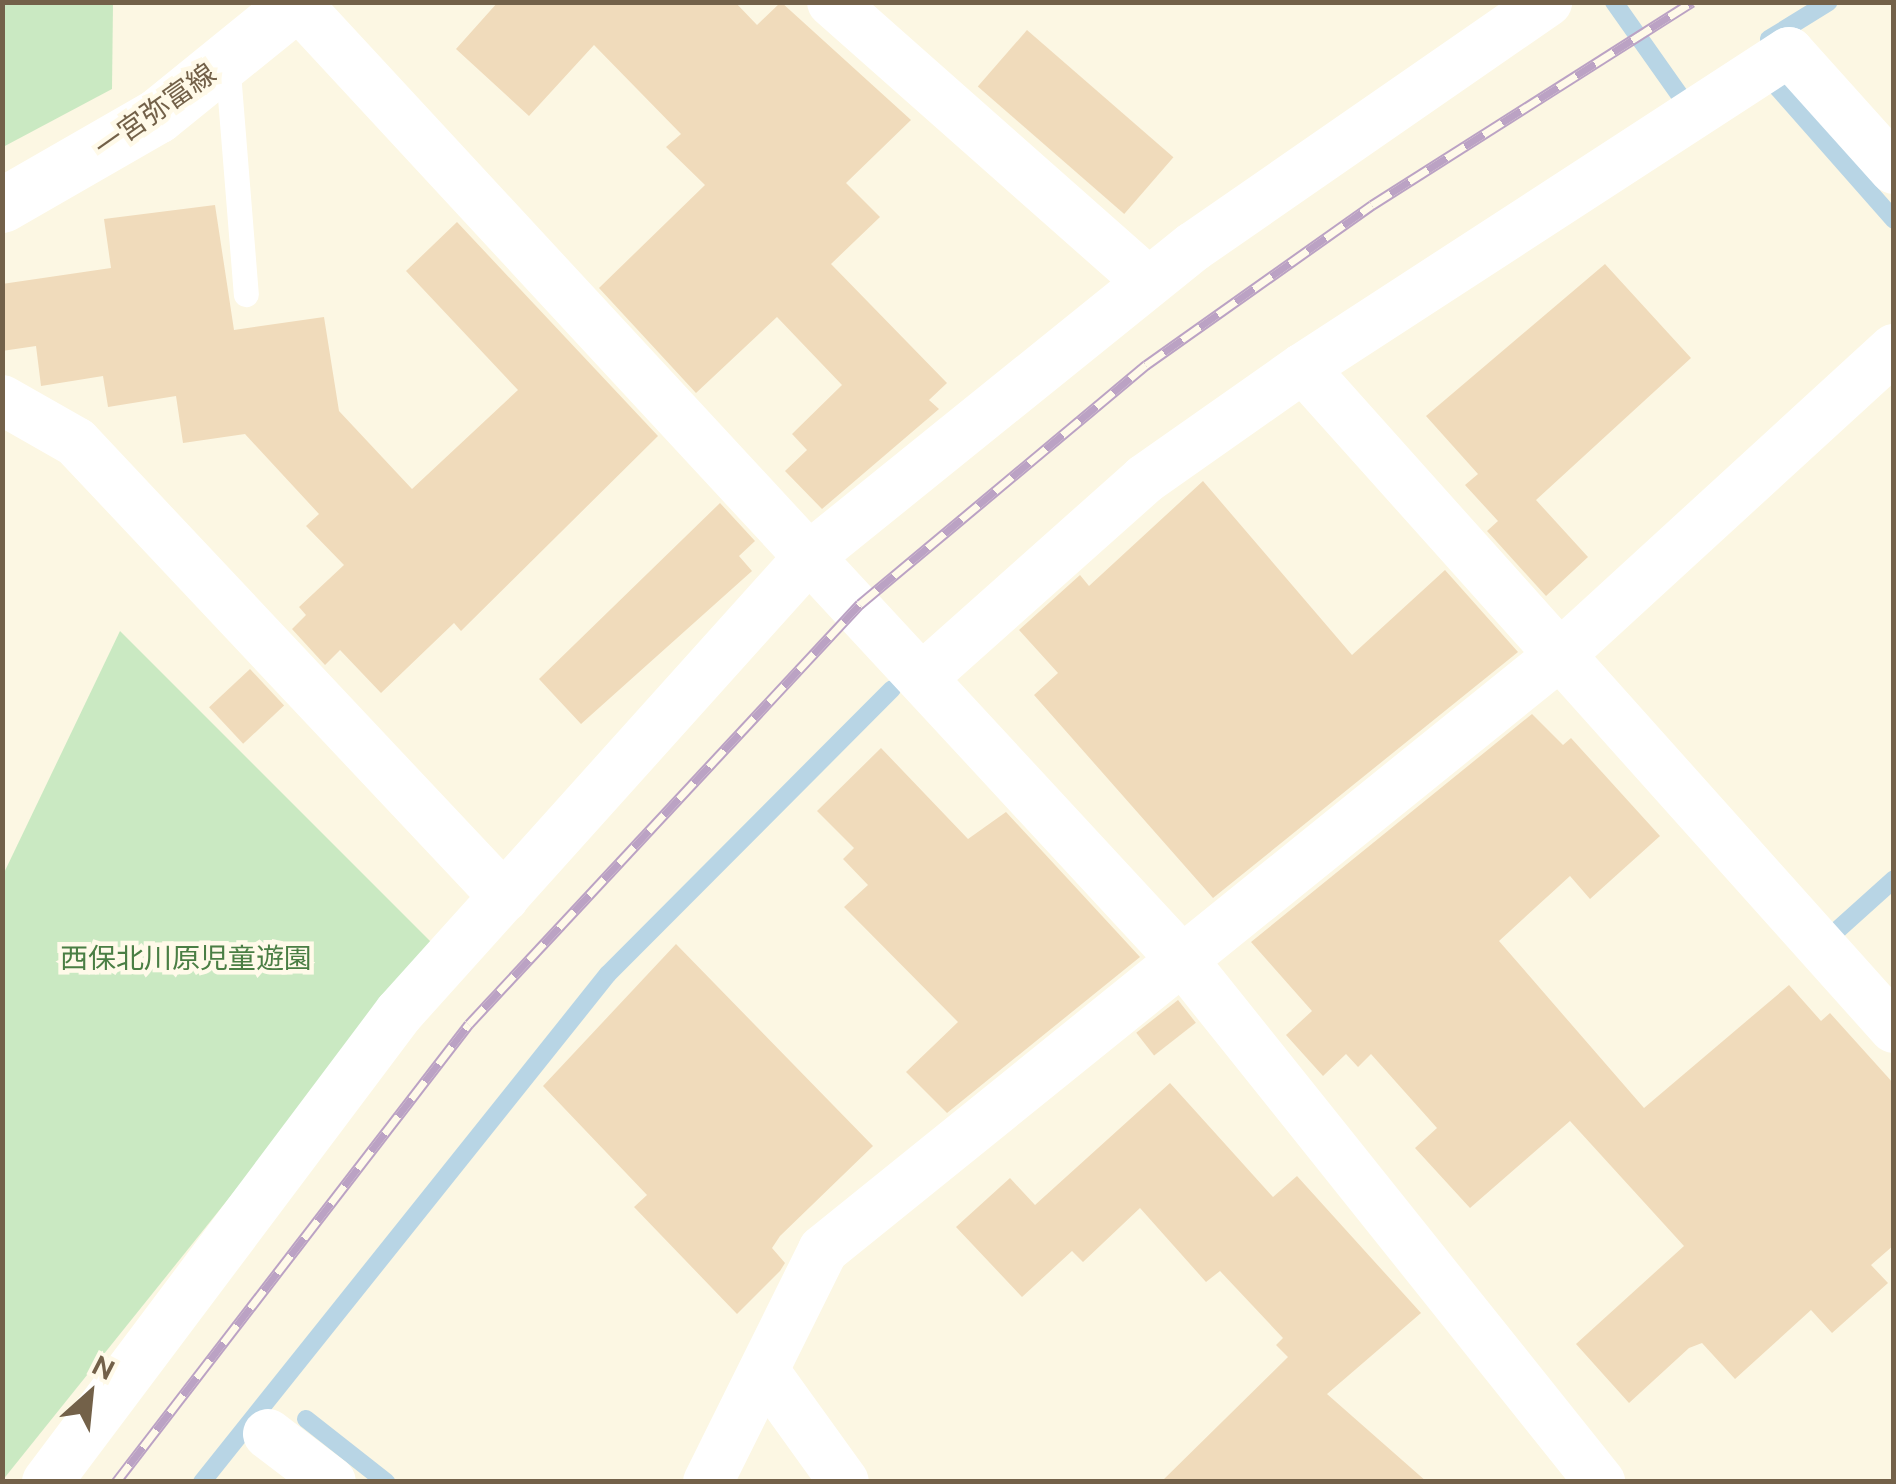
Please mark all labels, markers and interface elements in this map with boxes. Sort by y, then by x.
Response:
street label: 一宮弥富線 [88,56,222,164]
park label: 西保北川原児童遊園 [60,941,312,975]
north arrow [40,1344,140,1444]
text: N [87,1348,120,1385]

